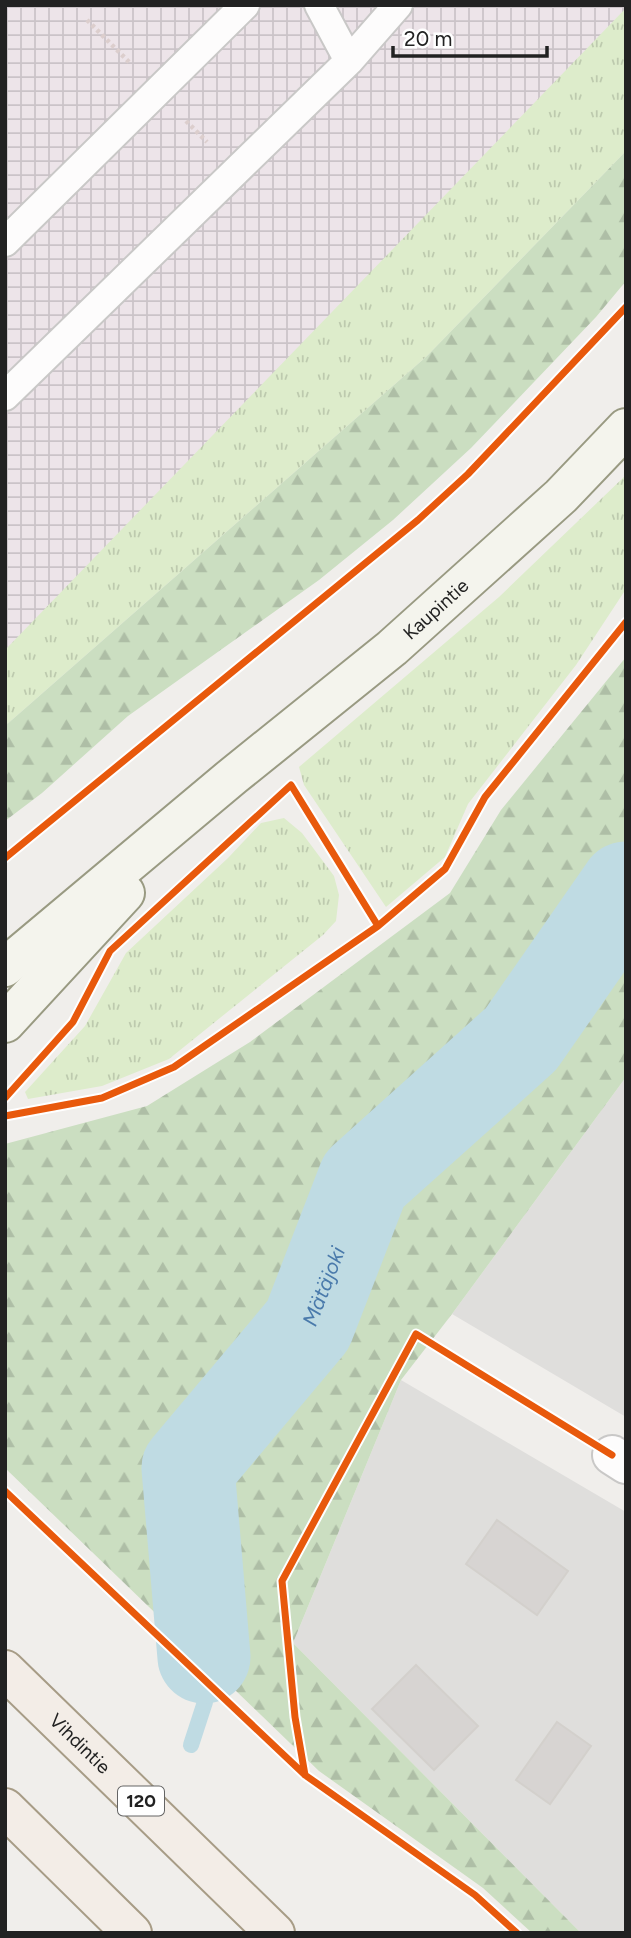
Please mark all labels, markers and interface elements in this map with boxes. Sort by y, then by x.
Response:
scale bar [393,14,547,58]
text: 20 m [404,26,452,51]
street label: Kaupintie [398,574,473,644]
water label: Mätäjoki [296,1243,350,1329]
street label: Vihdintie [45,1708,116,1778]
road number: 120 [118,1786,164,1815]

